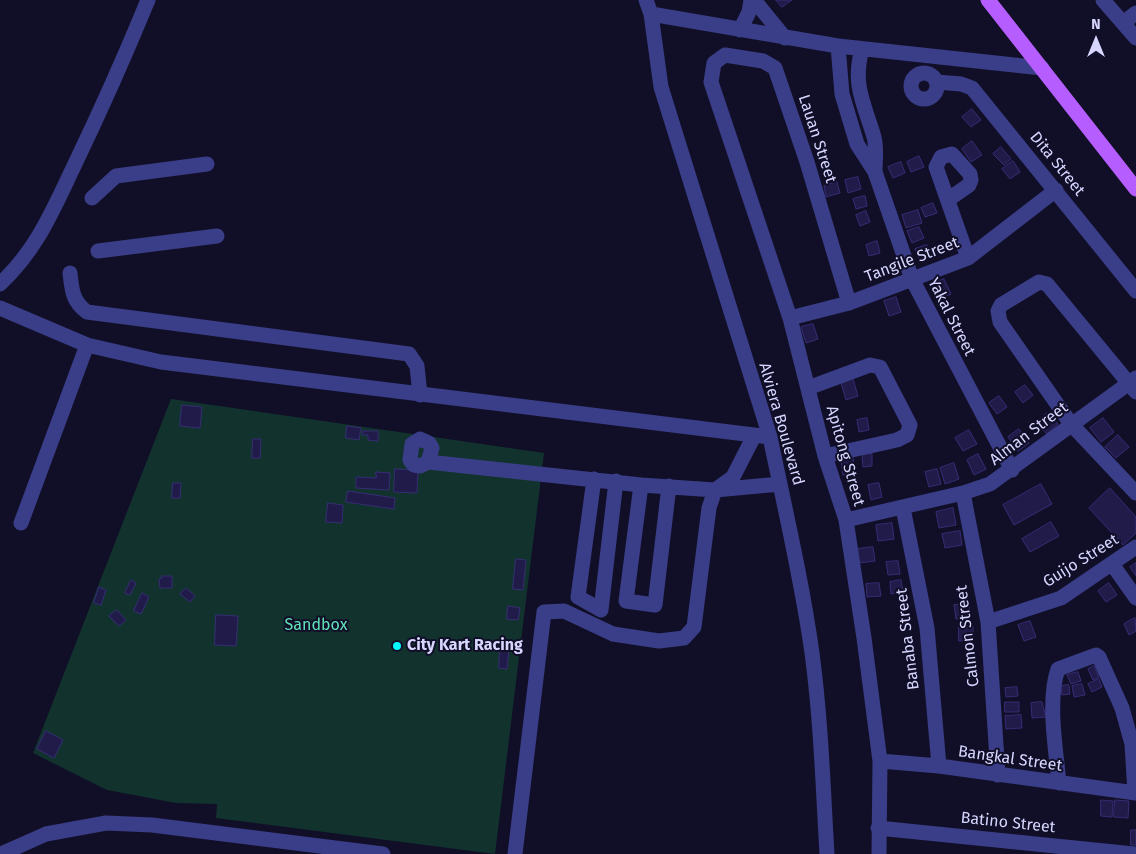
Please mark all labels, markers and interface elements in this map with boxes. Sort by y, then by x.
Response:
north arrow [1071,15,1121,65]
text: N [1091,16,1101,33]
street label: Lauan Street [794,92,840,186]
street label: Dita Street [1025,128,1089,200]
street label: Tangile Street [862,233,962,287]
street label: Yakal Street [923,275,979,359]
street label: Alviera Boulevard [754,361,808,487]
street label: Alman Street [986,398,1072,470]
street label: Apitong Street [822,404,868,508]
street label: Guijo Street [1040,530,1122,592]
street label: Calmon Street [952,584,984,688]
street label: Banaba Street [892,587,924,691]
park label: Sandbox [285,616,347,636]
place label: City Kart Racing [407,636,523,656]
marker: City Kart Racing [391,640,403,652]
street label: Bangkal Street [957,742,1063,776]
street label: Batino Street [960,808,1056,838]

